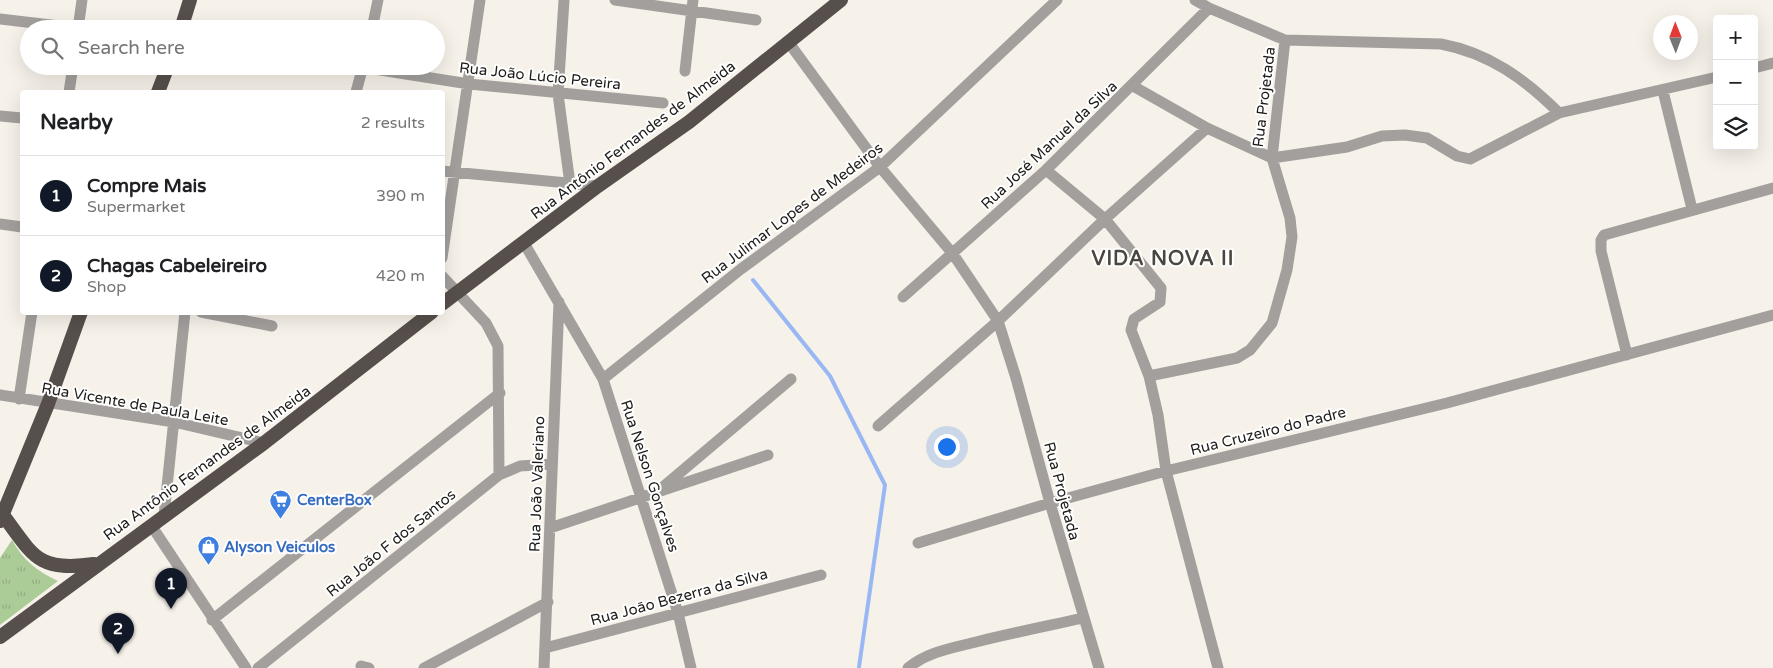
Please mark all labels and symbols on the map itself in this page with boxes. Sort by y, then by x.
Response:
north arrow [1653,15,1698,60]
street label: Rua Projetada [1249,46,1279,148]
street label: Rua Antônio Fernandes de Almeida [527,57,739,223]
street label: Rua João Lúcio Pereira [458,59,622,93]
street label: Rua José Manuel da Silva [977,77,1121,213]
street label: Rua Julimar Lopes de Medeiros [698,139,886,287]
district label: VIDA NOVA II [1092,247,1234,271]
street label: Rua Vicente de Paula Leite [40,379,230,429]
street label: Rua Antônio Fernandes de Almeida [100,382,314,544]
street label: Rua Nelson Gonçalves [617,398,683,554]
street label: Rua Cruzeiro do Padre [1188,403,1348,459]
street label: Rua João Valeriano [526,416,548,552]
your location [934,434,960,460]
street label: Rua Projetada [1040,440,1084,542]
street label: Rua João F dos Santos [323,485,459,601]
supermarket icon: CenterBox [269,488,293,519]
place label: CenterBox [297,491,372,509]
shop icon: Alyson Veiculos [196,535,220,566]
place label: Alyson Veiculos [224,538,335,557]
street label: Rua Joāo Bezerra da Silva [588,565,770,629]
pin: 1 [155,568,187,609]
pin: 2 [102,613,134,654]

